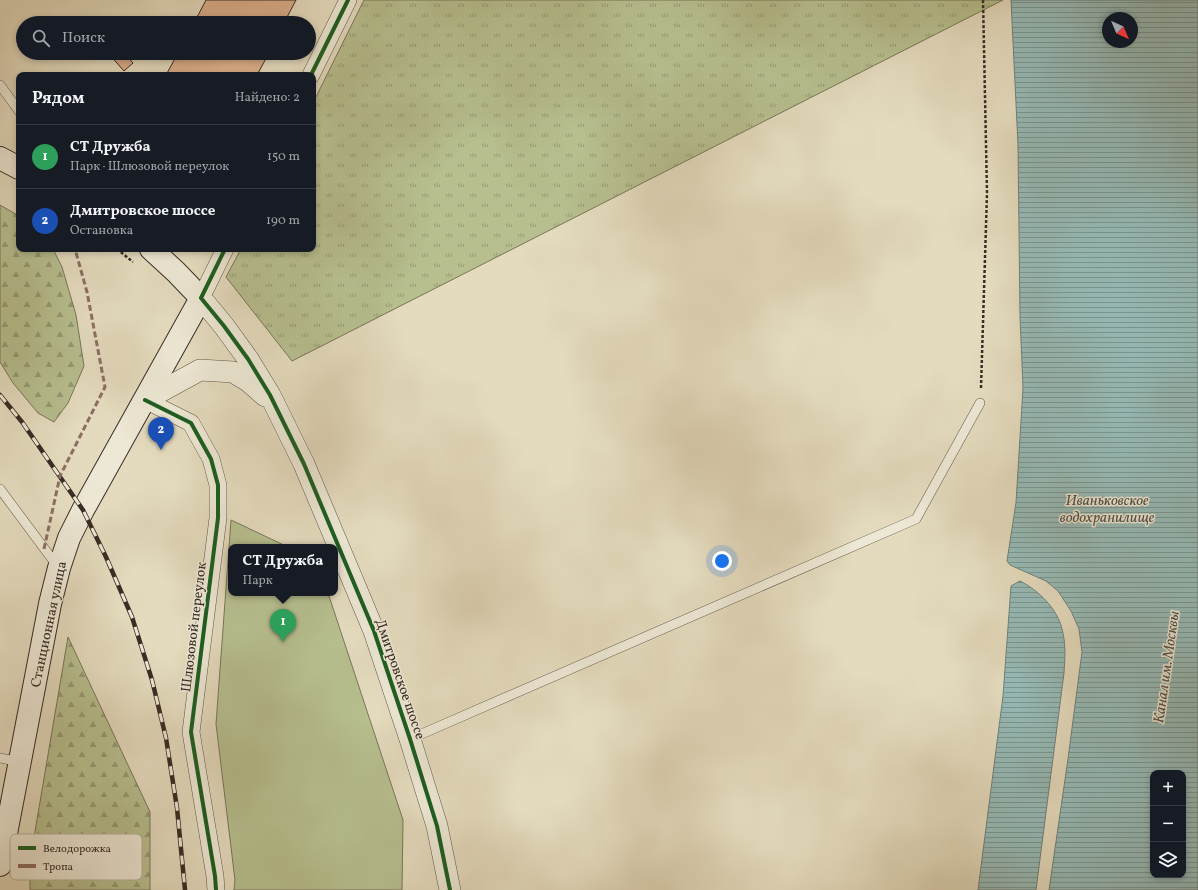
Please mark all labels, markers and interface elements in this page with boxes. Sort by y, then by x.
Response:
north arrow [1102,12,1138,48]
search box [16,16,316,60]
icon: search [30,27,52,49]
text: Поиск [62,28,105,49]
text: Рядом [32,87,85,110]
text: Найдено: 2 [235,89,300,107]
text: СТ Дружба [70,137,151,158]
text: 1 [42,148,48,166]
text: 150 m [267,148,300,166]
text: Парк · Шлюзовой переулок [70,158,229,176]
text: Дмитровское шоссе [70,201,215,222]
text: 2 [42,212,48,230]
text: 190 m [266,212,300,230]
text: Остановка [70,222,133,240]
pin: 2 [148,417,174,450]
water label: Иваньковское водохранилище [1060,491,1155,529]
popup [228,544,338,596]
text: СТ Дружба [243,551,323,572]
your location [712,551,732,571]
street label: Станционная улица [27,559,72,689]
street label: Шлюзовой переулок [177,561,212,693]
text: Парк [243,572,273,590]
pin: 1 [270,609,296,642]
water label: Канал им. Москвы [1149,609,1186,725]
street label: Дмитровское шоссе [370,617,429,743]
map controls [1150,770,1186,878]
button: + [1150,770,1186,806]
button: − [1150,806,1186,842]
legend [10,834,142,880]
text: Велодорожка [43,842,112,857]
button: layers [1150,842,1186,878]
text: Тропа [43,860,74,875]

